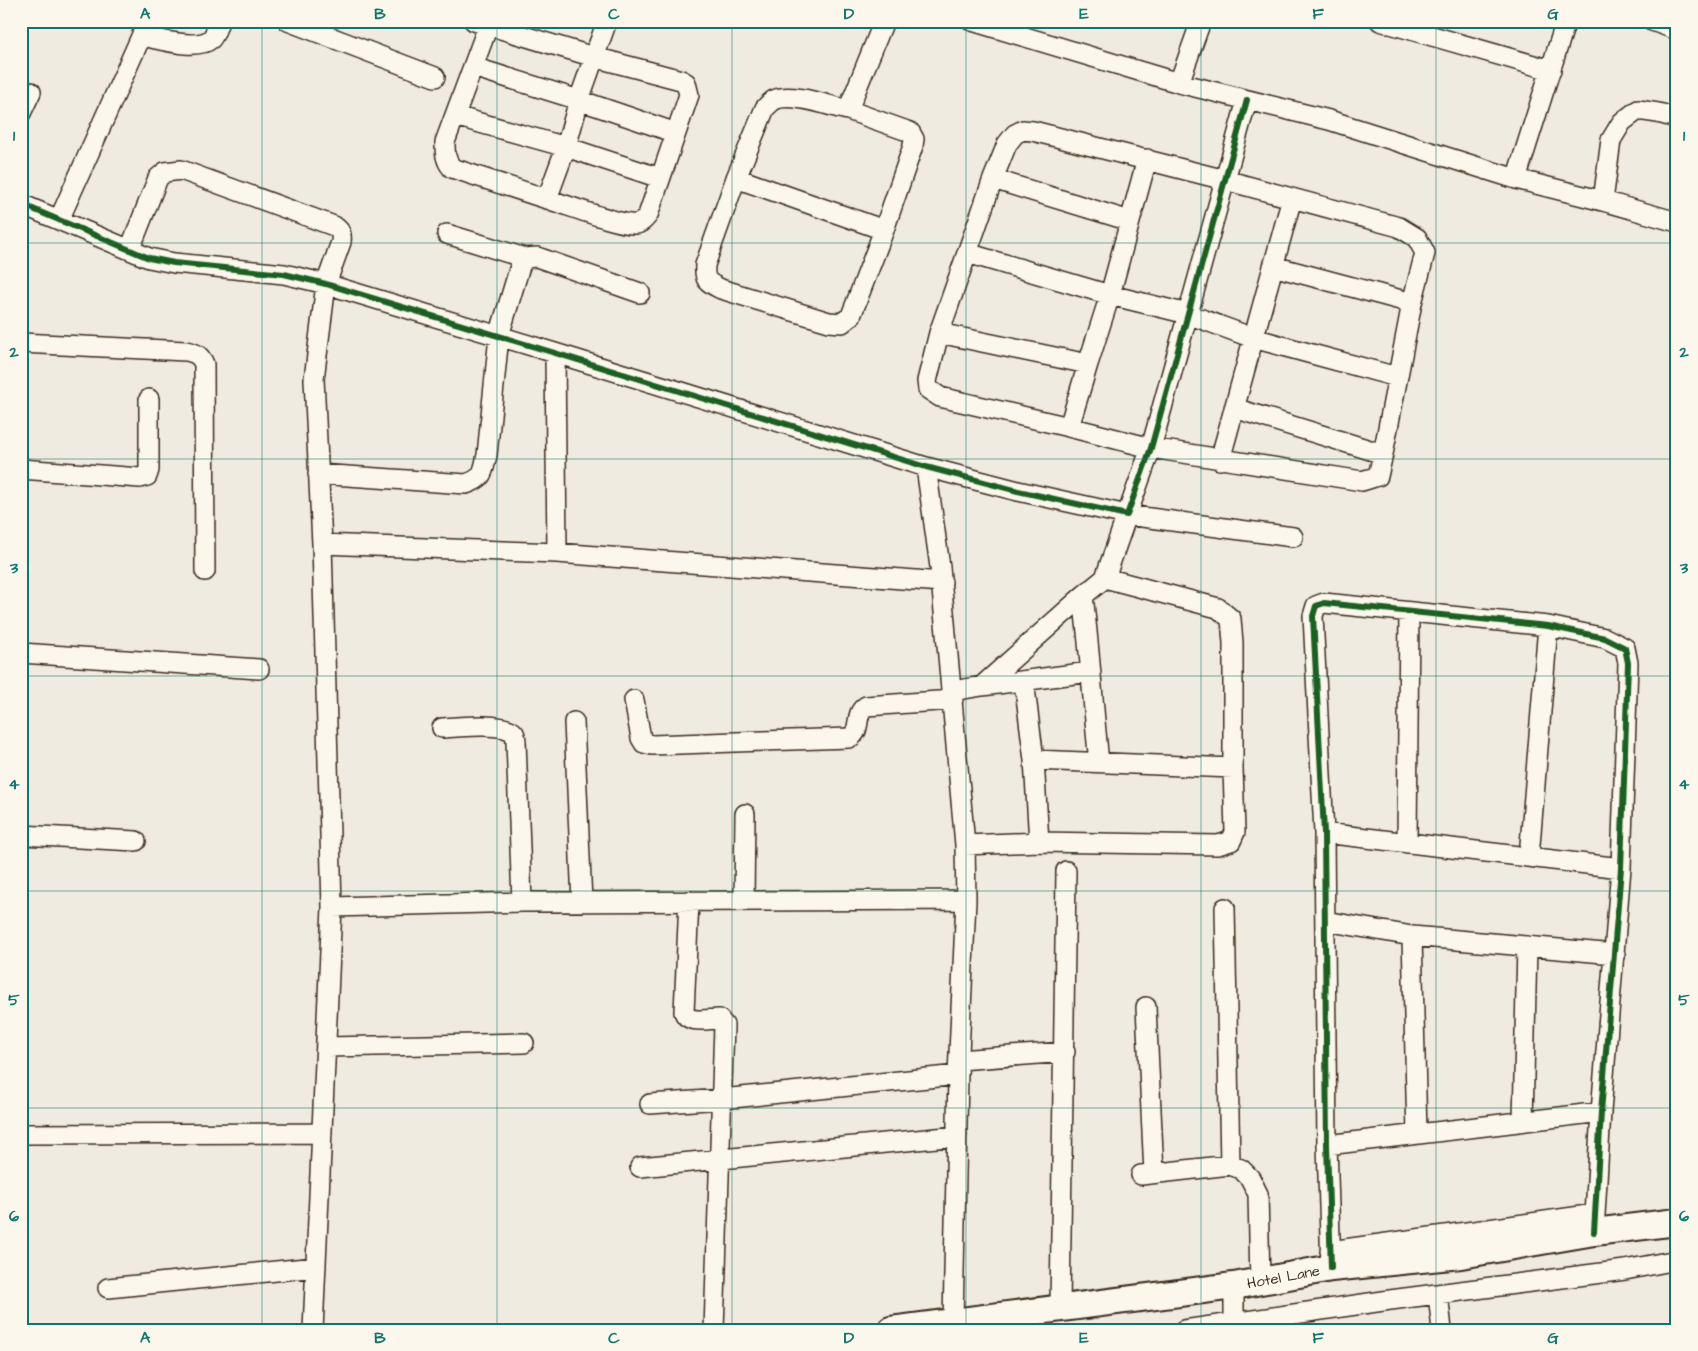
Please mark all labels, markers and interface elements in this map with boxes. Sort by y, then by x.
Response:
text: A [140,3,151,25]
text: B [374,3,386,25]
text: C [608,3,620,25]
text: D [844,3,855,25]
text: E [1079,3,1089,25]
text: F [1312,3,1324,25]
text: G [1547,3,1559,25]
text: 1 [13,125,16,147]
text: 1 [1683,125,1686,147]
text: 2 [8,341,19,363]
text: 2 [1678,341,1689,363]
text: 3 [9,557,19,579]
text: 3 [1679,557,1689,579]
text: 4 [9,773,20,795]
text: 4 [1679,773,1690,795]
text: 5 [8,989,20,1011]
text: 5 [1678,989,1690,1011]
text: 6 [9,1205,19,1227]
text: 6 [1679,1205,1689,1227]
street label: Hotel Lane [1245,1260,1322,1294]
text: A [140,1327,151,1349]
text: B [374,1327,386,1349]
text: C [608,1327,620,1349]
text: D [844,1327,855,1349]
text: E [1079,1327,1089,1349]
text: F [1312,1327,1324,1349]
text: G [1547,1327,1559,1349]

